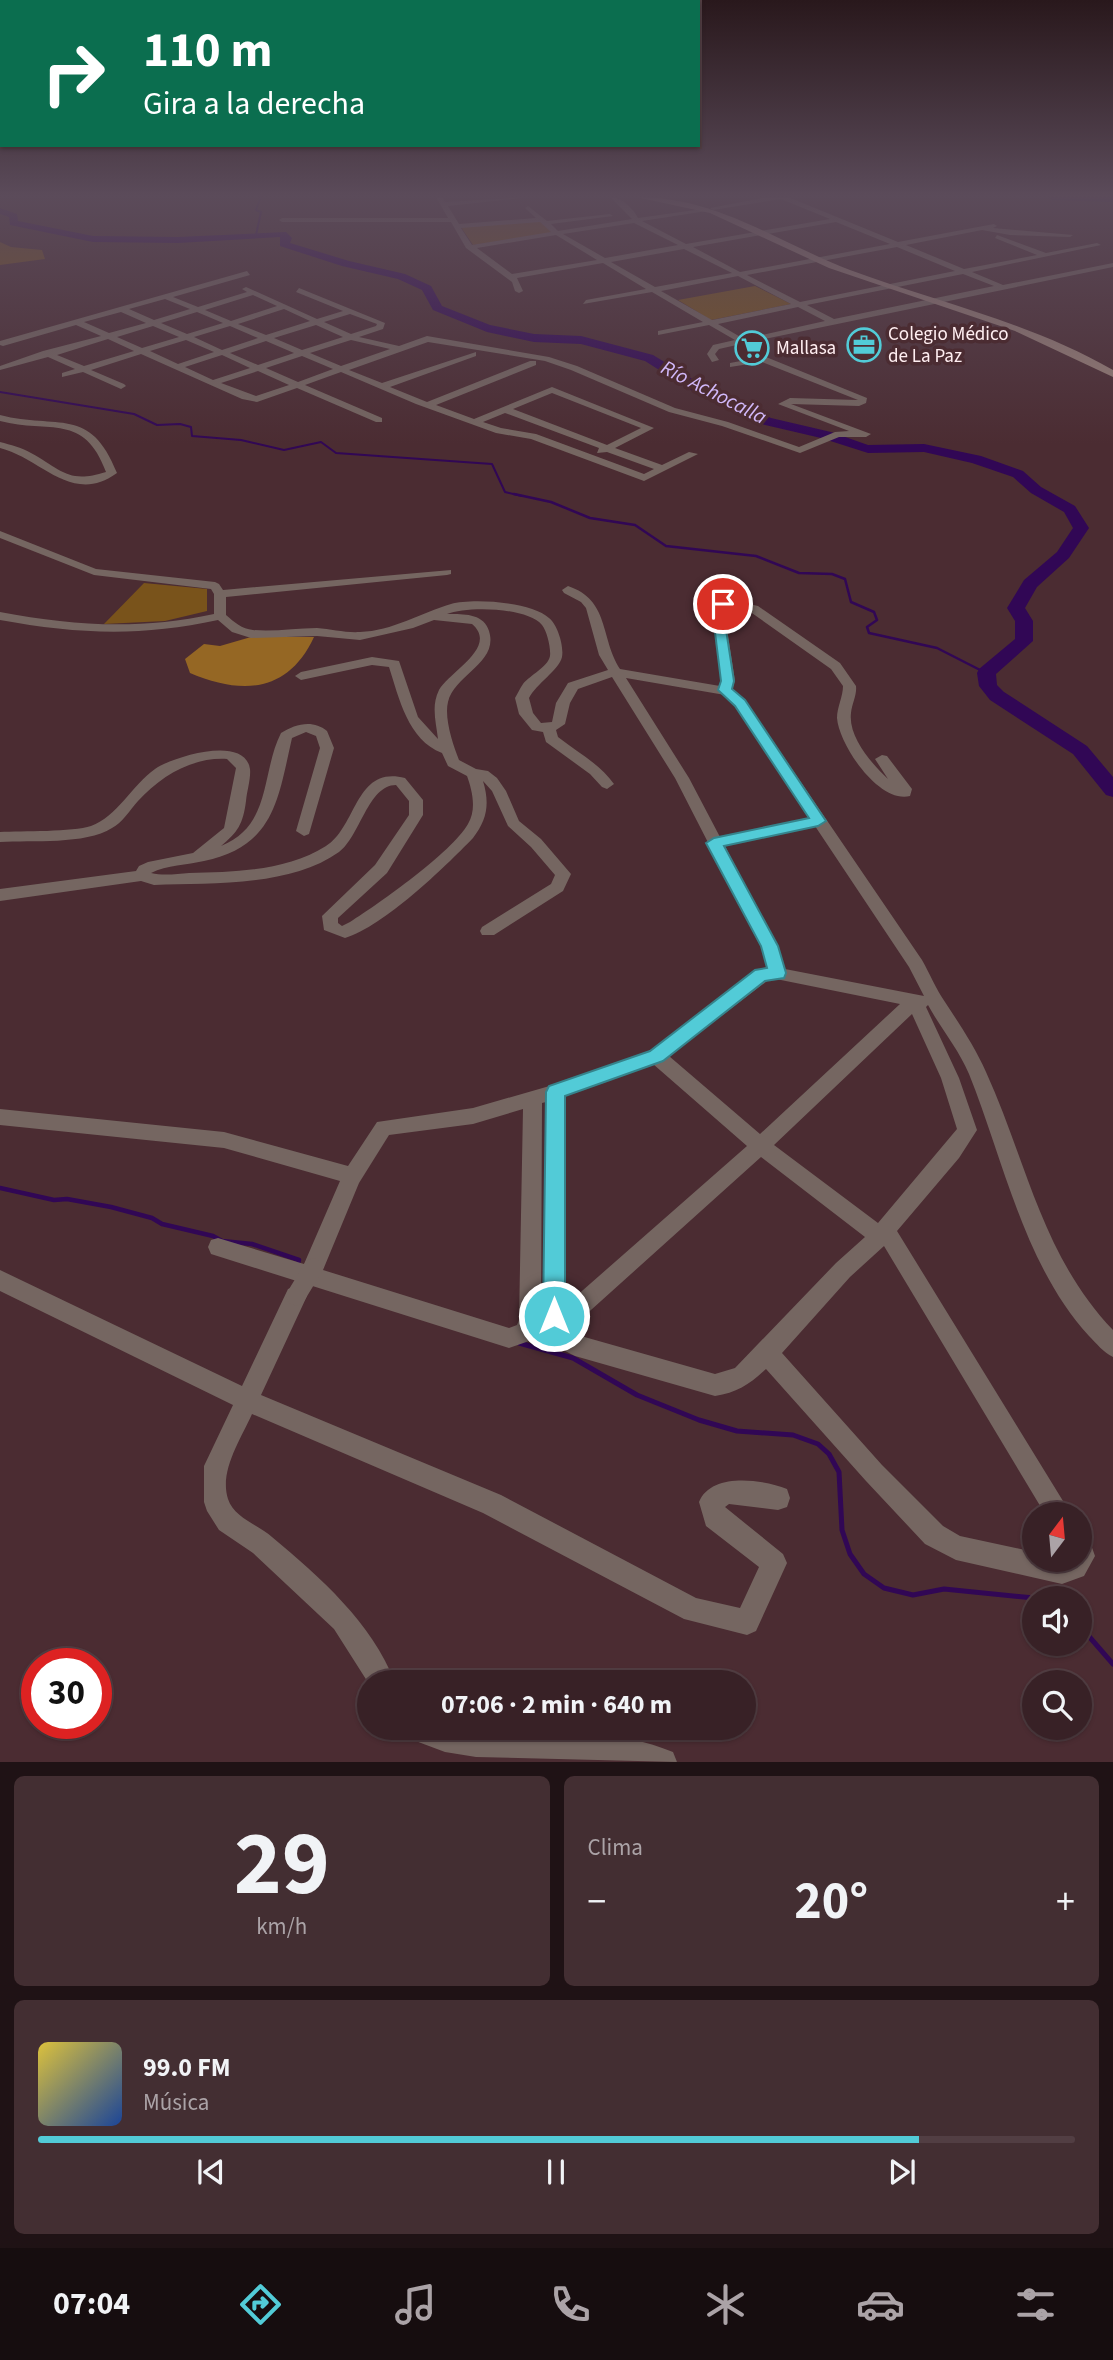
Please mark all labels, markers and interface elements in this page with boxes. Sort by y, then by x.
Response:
text: 110 m [143,16,272,86]
icon: right [28,28,119,119]
text: Gira a la derecha [143,81,365,127]
place label: Colegio Médico de La Paz [888,321,1009,370]
office icon: Colegio Médico de La Paz [845,326,883,364]
supermarket icon: Mallasa [733,329,771,367]
place label: Mallasa [776,335,836,362]
water label: Río Achocalla [656,353,772,431]
pin [693,574,753,634]
icon: arrive [704,585,742,623]
position arrow [517,1279,591,1353]
north arrow [1022,1502,1092,1572]
map controls [1022,1502,1092,1740]
button: sound [1022,1586,1092,1656]
speed limit sign: 30 [21,1648,112,1739]
button: search [1022,1670,1092,1740]
text: 07:06 · 2 min · 640 m [441,1686,672,1723]
text: 29 [234,1800,330,1929]
text: Clima [588,1831,643,1864]
text: 20° [794,1865,868,1939]
text: − [588,1875,606,1929]
text: + [1056,1875,1075,1929]
text: km/h [256,1910,307,1943]
text: 99.0 FM [143,2049,231,2086]
text: Música [143,2086,209,2119]
icon: previous [192,2153,230,2191]
icon: pause [537,2153,575,2191]
icon: next [883,2153,921,2191]
icon: directions [236,2280,285,2329]
icon: music [391,2280,440,2329]
icon: phone [546,2280,595,2329]
icon: climate [701,2280,750,2329]
icon: car [856,2280,905,2329]
icon: filters [1011,2280,1060,2329]
text: 07:04 [53,2281,130,2327]

